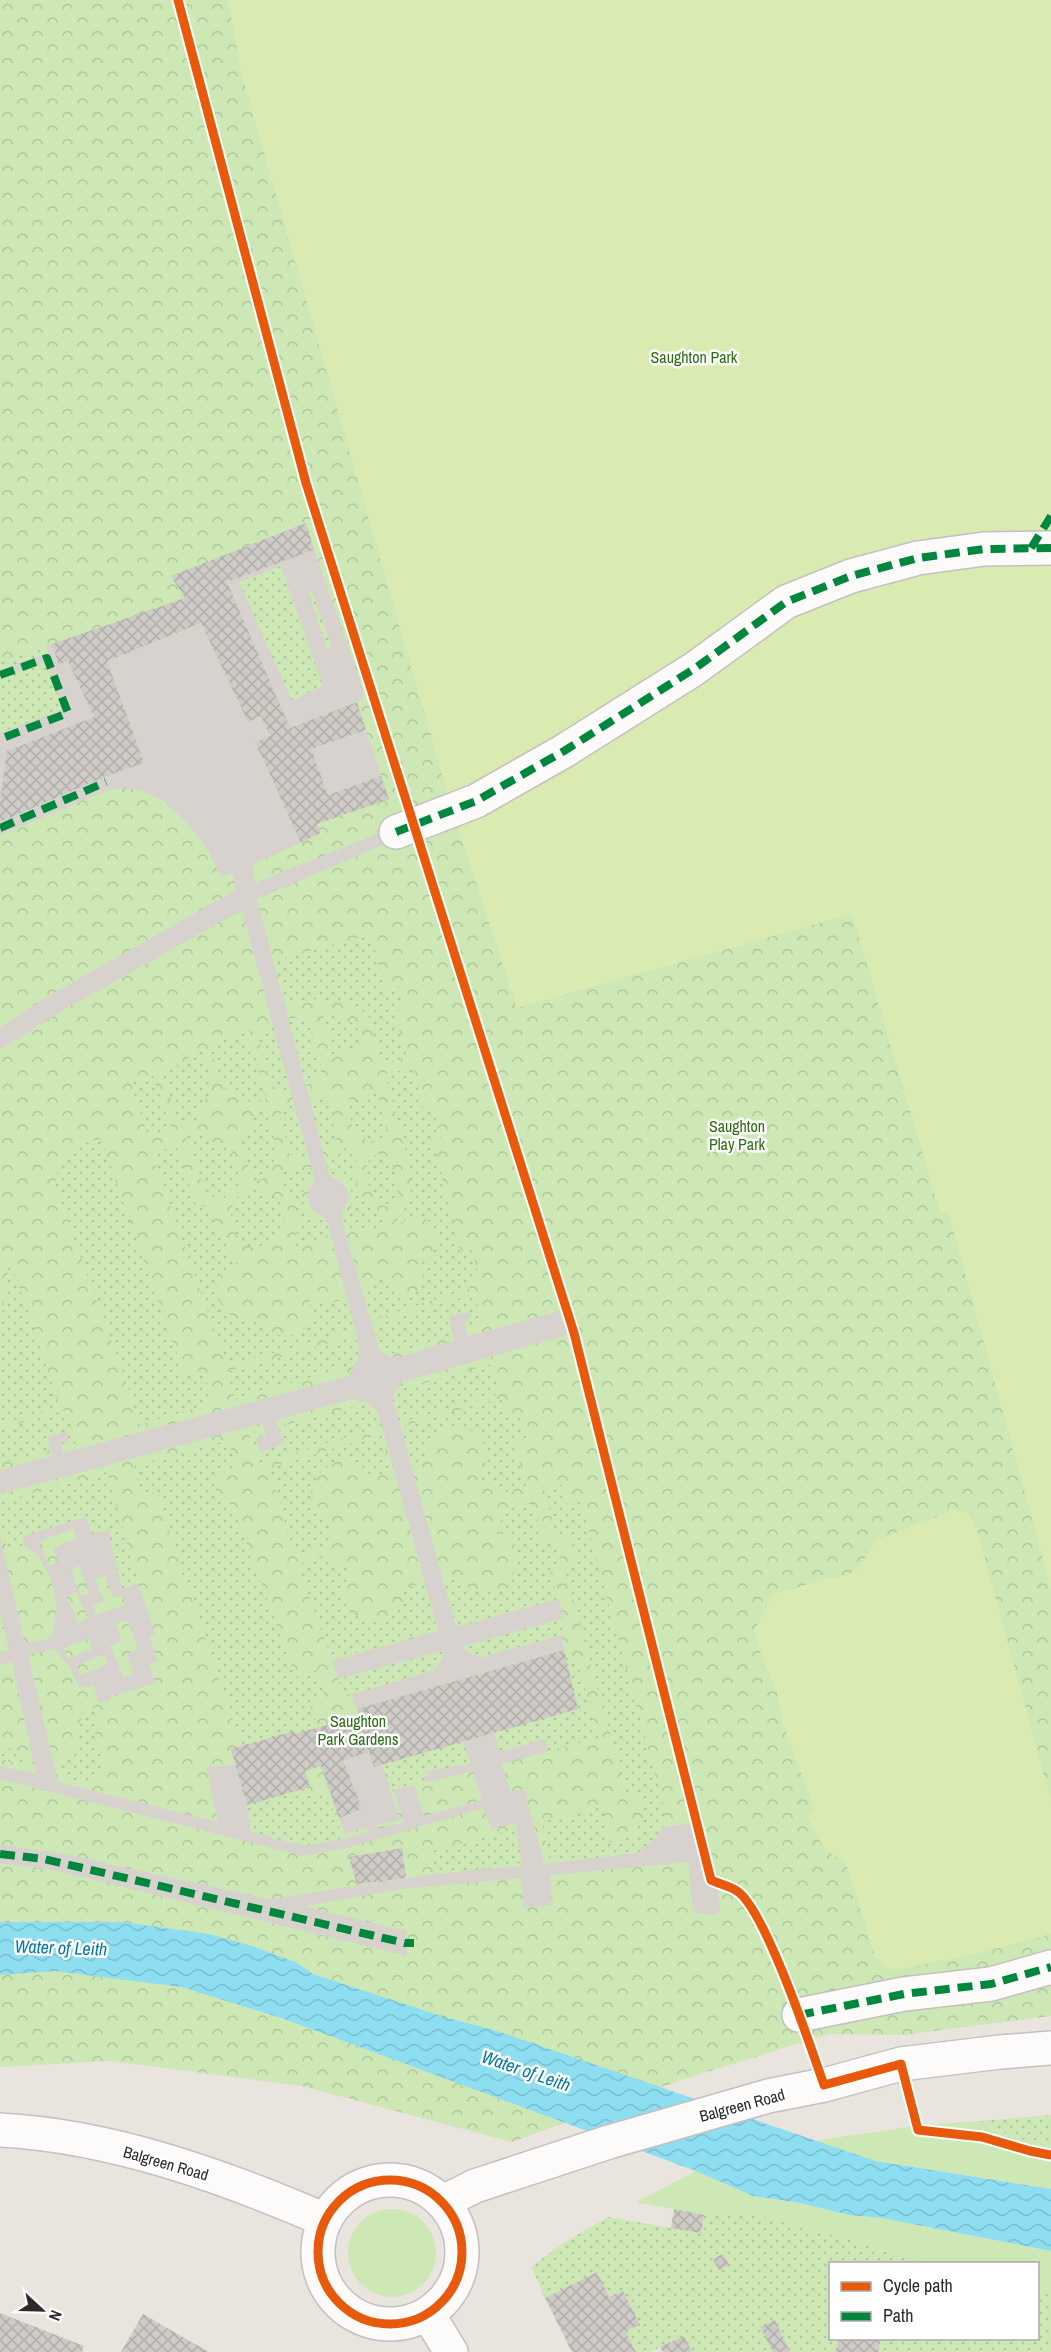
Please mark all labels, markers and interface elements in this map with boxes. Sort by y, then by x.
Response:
park label: Saughton Park [651,346,738,368]
park label: Saughton Play Park [709,1115,766,1155]
park label: Saughton Park Gardens [318,1710,398,1750]
water label: Water of Leith [14,1933,108,1962]
water label: Water of Leith [478,2044,574,2097]
street label: Balgreen Road [697,2083,787,2127]
street label: Balgreen Road [121,2140,211,2186]
legend [829,2262,1039,2340]
text: Cycle path [883,2273,953,2298]
north arrow [12,2280,72,2340]
text: Path [883,2303,913,2328]
text: N [44,2307,68,2324]

